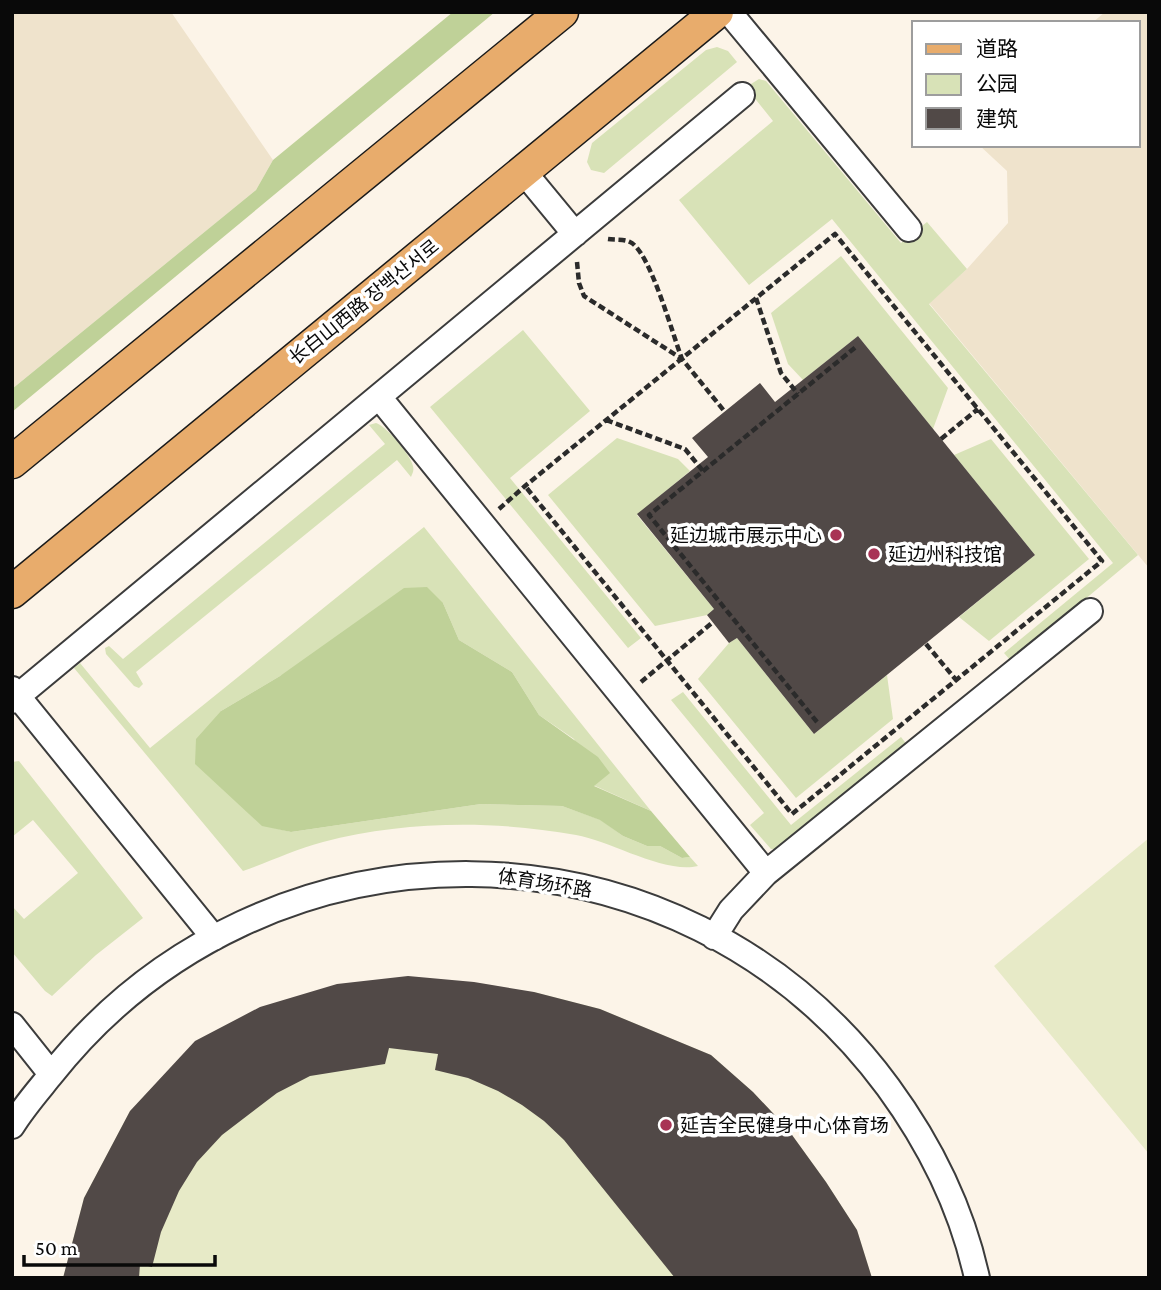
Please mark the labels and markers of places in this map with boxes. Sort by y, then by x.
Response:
place label: 延边城市展示中心 [670,525,822,546]
marker: 延边城市展示中心 [828,527,844,543]
place label: 延边州科技馆 [888,544,1002,565]
marker: 延边州科技馆 [866,546,882,562]
place label: 延吉全民健身中心体育场 [680,1115,889,1136]
marker: 延吉全民健身中心体育场 [658,1117,674,1133]

